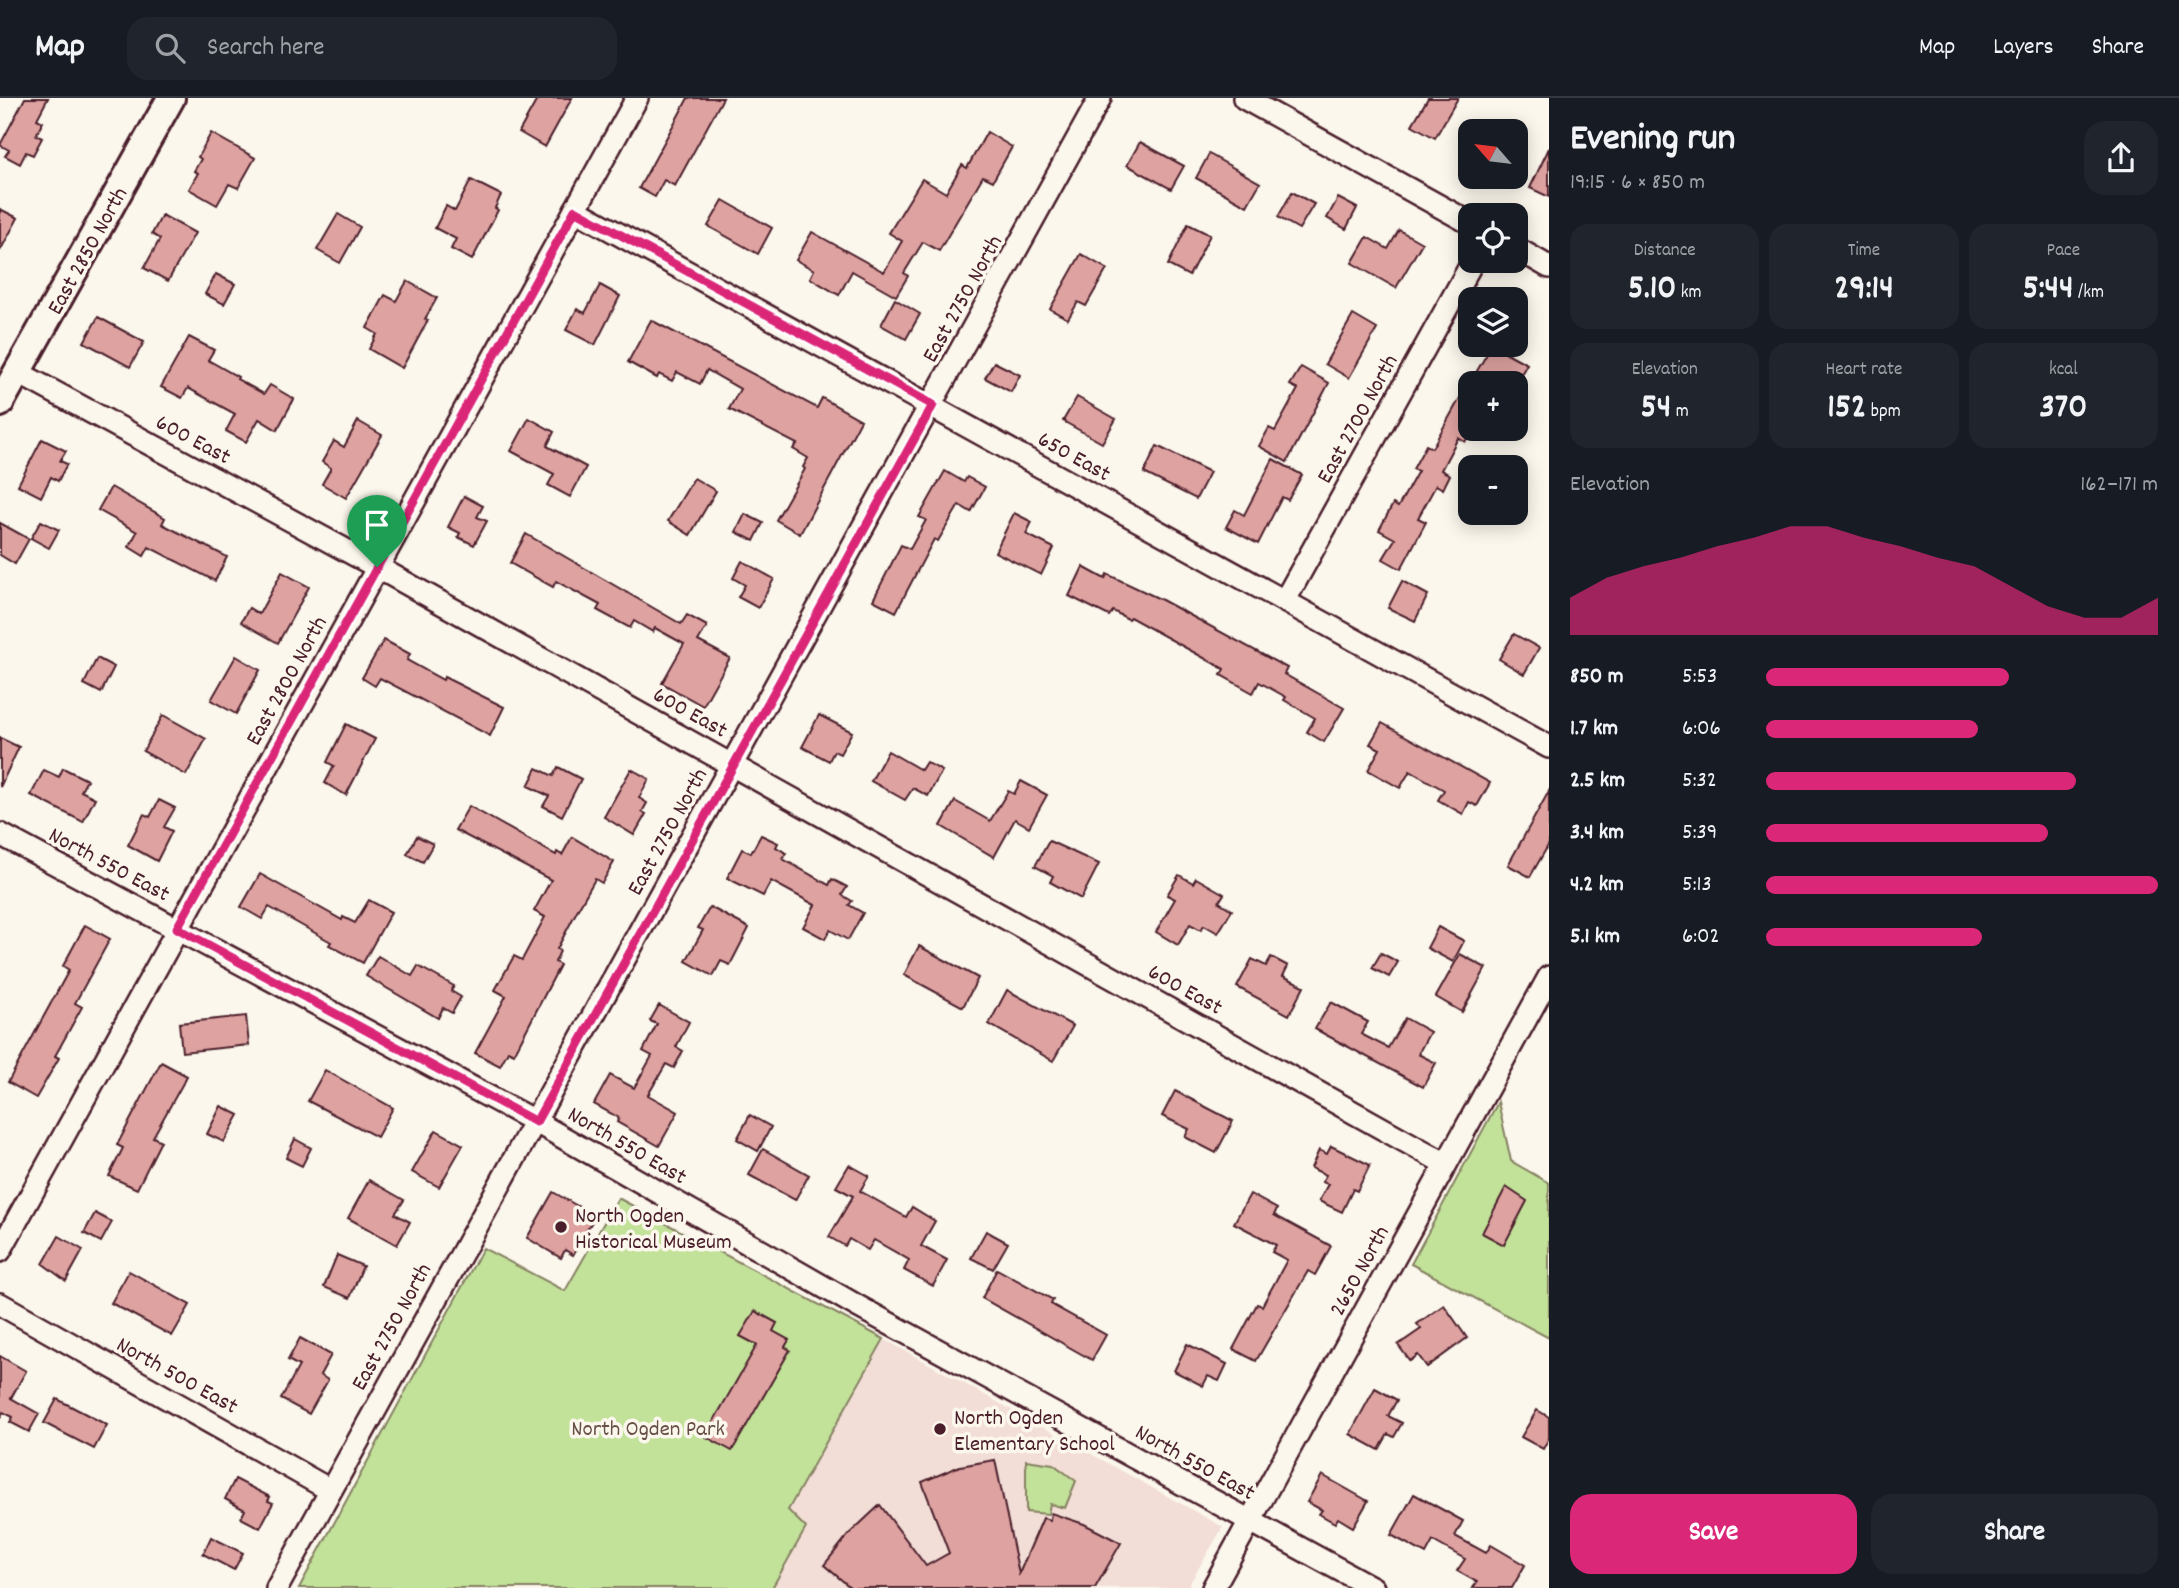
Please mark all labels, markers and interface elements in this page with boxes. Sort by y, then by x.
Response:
search box [127,17,617,80]
text: Map [35,25,85,72]
icon: search [151,29,189,67]
text: Search here [207,30,325,67]
text: Map [1919,31,1955,65]
text: Layers [1993,31,2054,65]
text: Share [2092,31,2144,65]
text: Evening run [1570,113,1735,168]
north arrow [1458,119,1528,189]
map controls [1458,119,1528,525]
button: share [2084,121,2158,195]
text: 19:15 · 6 × 850 m [1570,167,1705,200]
street label: East 2850 North [40,182,138,322]
button: locate [1458,203,1528,273]
street label: East 2750 North [915,230,1013,369]
text: Distance [1634,238,1696,265]
text: Time [1848,238,1880,265]
text: Pace [2047,238,2080,265]
text: 5.10 [1628,265,1676,315]
text: 29:14 [1834,265,1894,315]
text: 5:44 [2022,265,2074,315]
text: km [1676,280,1702,307]
text: /km [2074,280,2104,307]
button: layers [1458,287,1528,357]
street label: East 2700 North [1310,349,1408,490]
text: Elevation [1632,357,1698,384]
text: Heart rate [1826,357,1902,384]
text: kcal [2049,357,2078,384]
button: + [1458,371,1528,441]
text: 54 [1641,384,1671,434]
text: 152 [1827,384,1866,434]
text: 370 [2039,384,2087,434]
text: m [1671,399,1689,426]
text: bpm [1866,399,1901,426]
street label: 600 East [149,408,236,475]
street label: 650 East [1031,424,1116,492]
button: − [1458,455,1528,525]
text: Elevation [1570,469,1650,502]
text: 162–171 m [2080,469,2158,502]
pin [347,495,407,567]
icon: arrive [358,506,396,544]
street label: East 2800 North [239,611,337,752]
text: 850 m [1570,661,1623,694]
text: 5:53 [1682,661,1717,694]
street label: 600 East [646,680,733,748]
text: 1.7 km [1570,713,1618,746]
text: 6:06 [1682,713,1721,746]
street label: East 2750 North [620,763,718,902]
text: 2.5 km [1570,765,1625,798]
text: 5:32 [1682,765,1717,798]
text: 3.4 km [1570,817,1624,850]
text: 5:39 [1682,817,1717,850]
street label: North 550 East [42,820,175,912]
text: 4.2 km [1570,869,1624,902]
text: 5:13 [1682,869,1712,902]
text: 5.1 km [1570,921,1620,954]
text: 6:02 [1682,921,1720,954]
street label: 600 East [1141,957,1228,1025]
street label: North 550 East [560,1100,692,1195]
place label: North Ogden Historical Museum [575,1201,732,1260]
marker: North Ogden Historical Museum [553,1219,569,1235]
street label: 2650 North [1323,1220,1399,1323]
street label: East 2750 North [344,1258,442,1397]
street label: North 500 East [109,1330,243,1424]
place label: North Ogden Elementary School [954,1403,1115,1462]
park label: North Ogden Park [571,1414,725,1447]
street label: North 550 East [1128,1417,1260,1511]
marker: North Ogden Elementary School [932,1421,948,1437]
button: Save [1570,1494,1857,1574]
button: Share [1871,1494,2158,1574]

